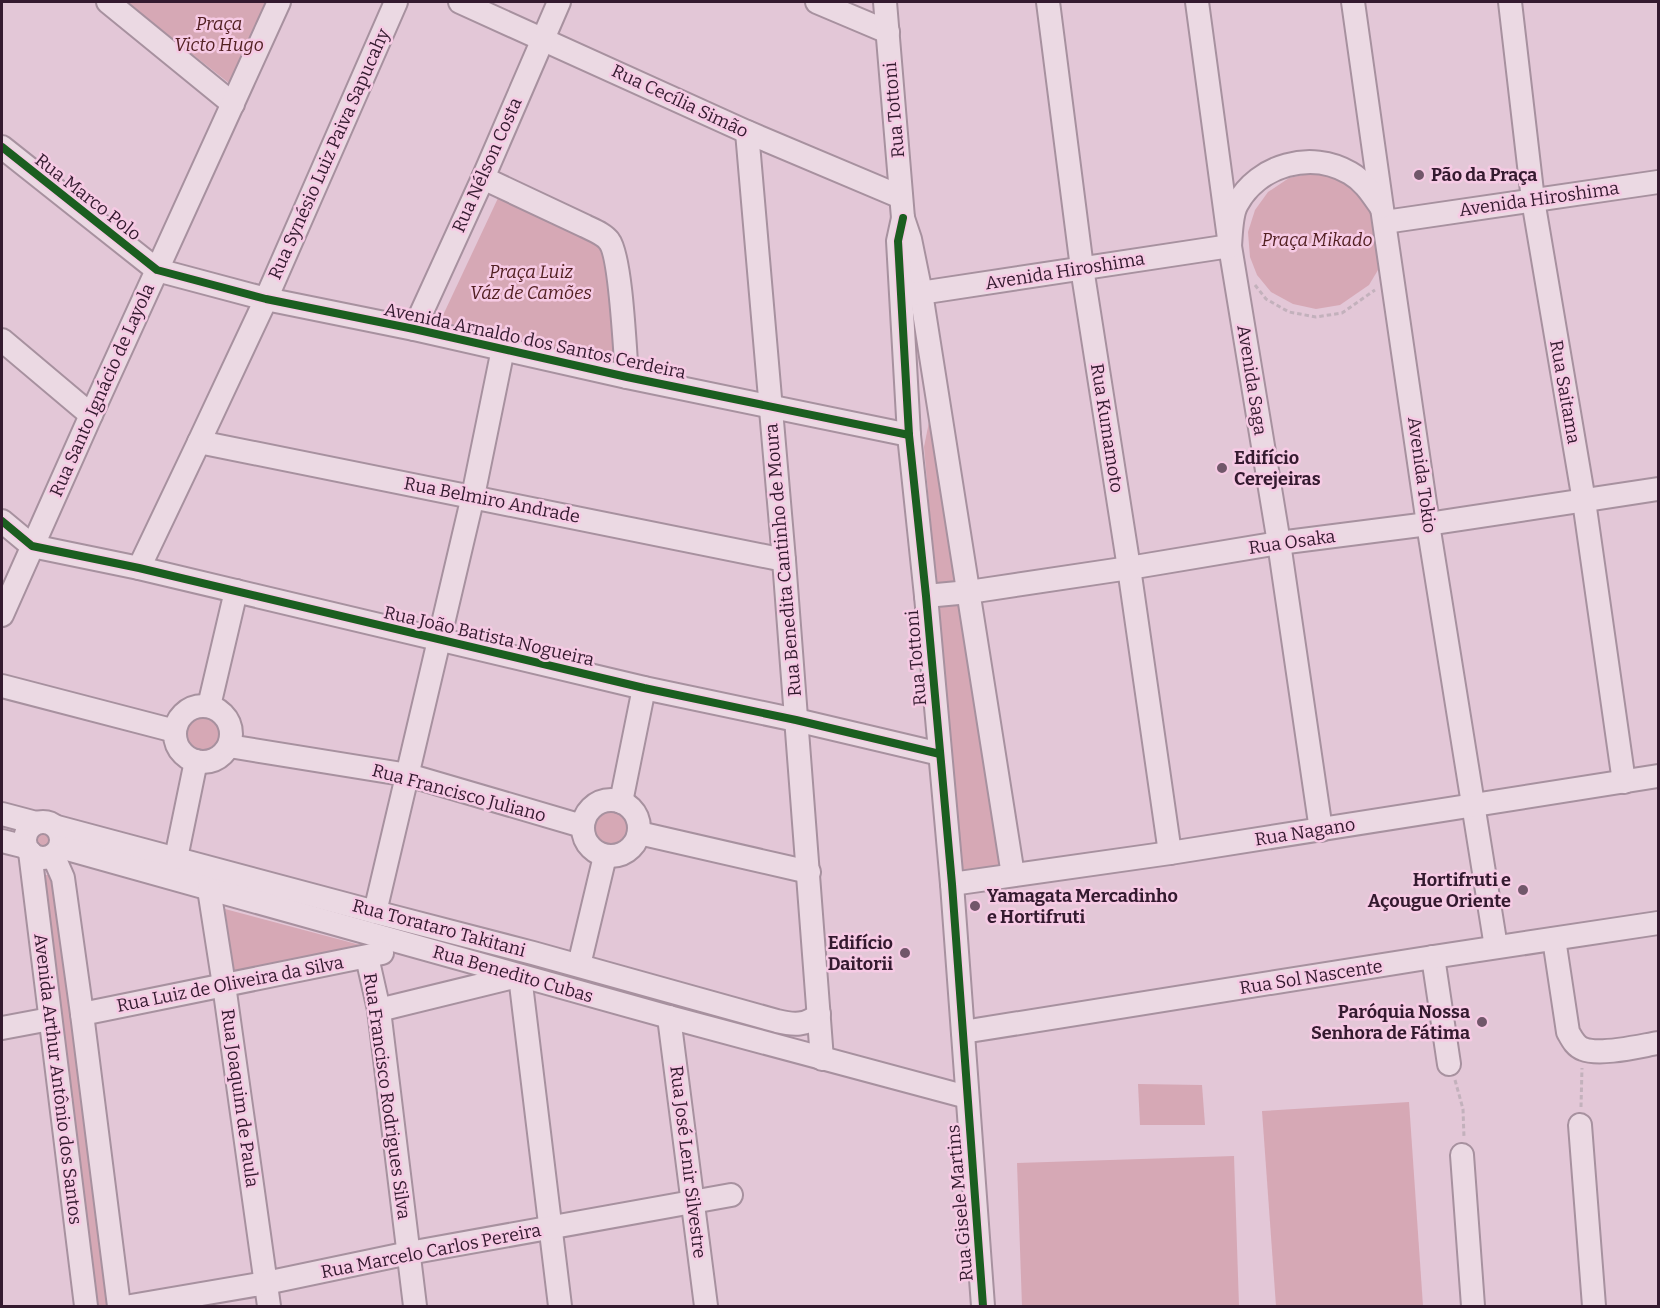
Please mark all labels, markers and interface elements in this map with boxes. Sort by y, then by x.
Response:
park label: Praça Victo Hugo [174,13,264,56]
street label: Rua Synésio Luiz Paiva Sapucahy [264,25,395,283]
street label: Rua Cecília Simão [608,60,752,142]
street label: Rua Tottoni [879,61,909,159]
street label: Rua Nélson Costa [447,94,527,236]
street label: Rua Marco Polo [31,149,145,245]
place label: Pão da Praça [1431,164,1537,186]
marker: Pão da Praça [1412,168,1426,182]
street label: Avenida Hiroshima [1458,177,1621,221]
park label: Praça Mikado [1261,229,1373,251]
street label: Avenida Hiroshima [984,247,1147,294]
park label: Praça Luiz Váz de Camões [470,261,592,304]
street label: Rua Santo Ignácio de Layola [45,280,159,500]
street label: Avenida Arnaldo dos Santos Cerdeira [382,298,688,384]
street label: Avenida Saga [1232,323,1272,437]
street label: Rua Saitama [1545,338,1585,446]
street label: Rua Kumamoto [1086,362,1128,494]
street label: Avenida Tokio [1403,415,1441,535]
street label: Rua Benedita Cantinho de Moura [760,422,806,697]
place label: Edifício Cerejeiras [1234,447,1321,490]
marker: Edifício Cerejeiras [1215,461,1229,475]
street label: Rua Belmiro Andrade [402,472,582,528]
street label: Rua Osaka [1247,525,1337,559]
street label: Rua João Batista Nogueira [382,601,597,671]
street label: Rua Tottoni [901,609,931,707]
street label: Rua Francisco Juliano [370,759,548,827]
street label: Rua Nagano [1253,813,1357,851]
place label: Hortifruti e Açougue Oriente [1368,869,1511,912]
marker: Hortifruti e Açougue Oriente [1516,883,1530,897]
place label: Yamagata Mercadinho e Hortifruti [987,885,1178,928]
street label: Rua Torataro Takitani [350,894,528,962]
marker: Yamagata Mercadinho e Hortifruti [968,899,982,913]
street label: Avenida Arthur Antônio dos Santos [29,932,87,1226]
place label: Edifício Daitorii [828,932,893,975]
street label: Rua Benedito Cubas [430,941,596,1007]
marker: Edifício Daitorii [898,946,912,960]
street label: Rua Luiz de Oliveira da Silva [115,951,345,1017]
street label: Rua Sol Nascente [1238,955,1384,999]
street label: Rua Francisco Rodrigues Silva [359,971,415,1221]
place label: Paróquia Nossa Senhora de Fátima [1311,1001,1470,1044]
street label: Rua Joaquim de Paula [217,1007,263,1189]
marker: Paróquia Nossa Senhora de Fátima [1475,1015,1489,1029]
street label: Rua José Lenir Silvestre [665,1064,711,1260]
street label: Rua Gisele Martins [942,1124,978,1282]
street label: Rua Marcelo Carlos Pereira [319,1219,543,1283]

